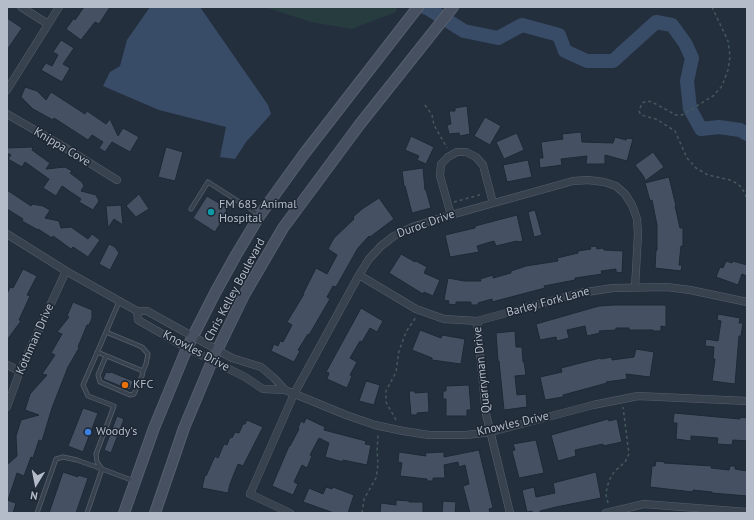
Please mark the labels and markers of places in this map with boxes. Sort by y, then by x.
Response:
place label: FM 685 Animal Hospital [219,198,297,226]
marker: FM 685 Animal Hospital [206,207,216,217]
place label: KFC [133,378,153,392]
marker: KFC [120,380,130,390]
place label: Woody's [96,425,137,439]
marker: Woody's [83,427,93,437]

